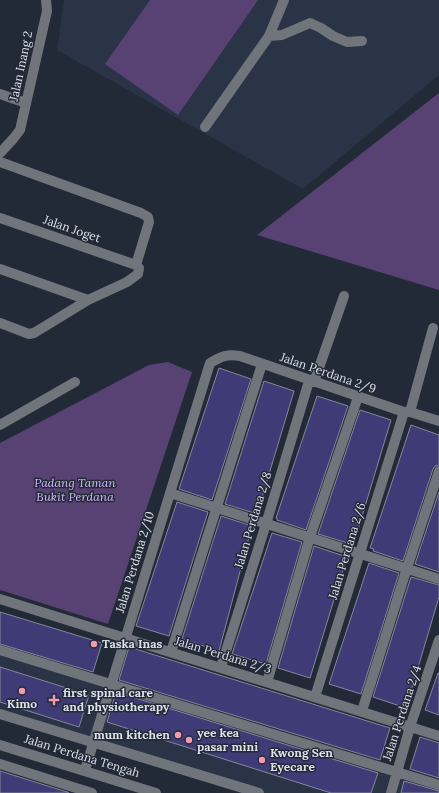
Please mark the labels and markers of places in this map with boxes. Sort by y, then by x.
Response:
place label: Taska Inas [102,636,163,651]
marker: Taska Inas [89,639,99,649]
place label: first spinal care and physiotherapy [63,685,170,714]
marker: Kimo [17,686,27,696]
marker: first spinal care and physiotherapy [48,694,60,706]
place label: Kimo [7,696,37,711]
place label: yee kea pasar mini [197,725,258,754]
place label: mum kitchen [94,727,170,742]
marker: mum kitchen [173,730,183,740]
marker: yee kea pasar mini [184,735,194,745]
place label: Kwong Sen Eyecare [270,745,333,774]
marker: Kwong Sen Eyecare [257,755,267,765]

